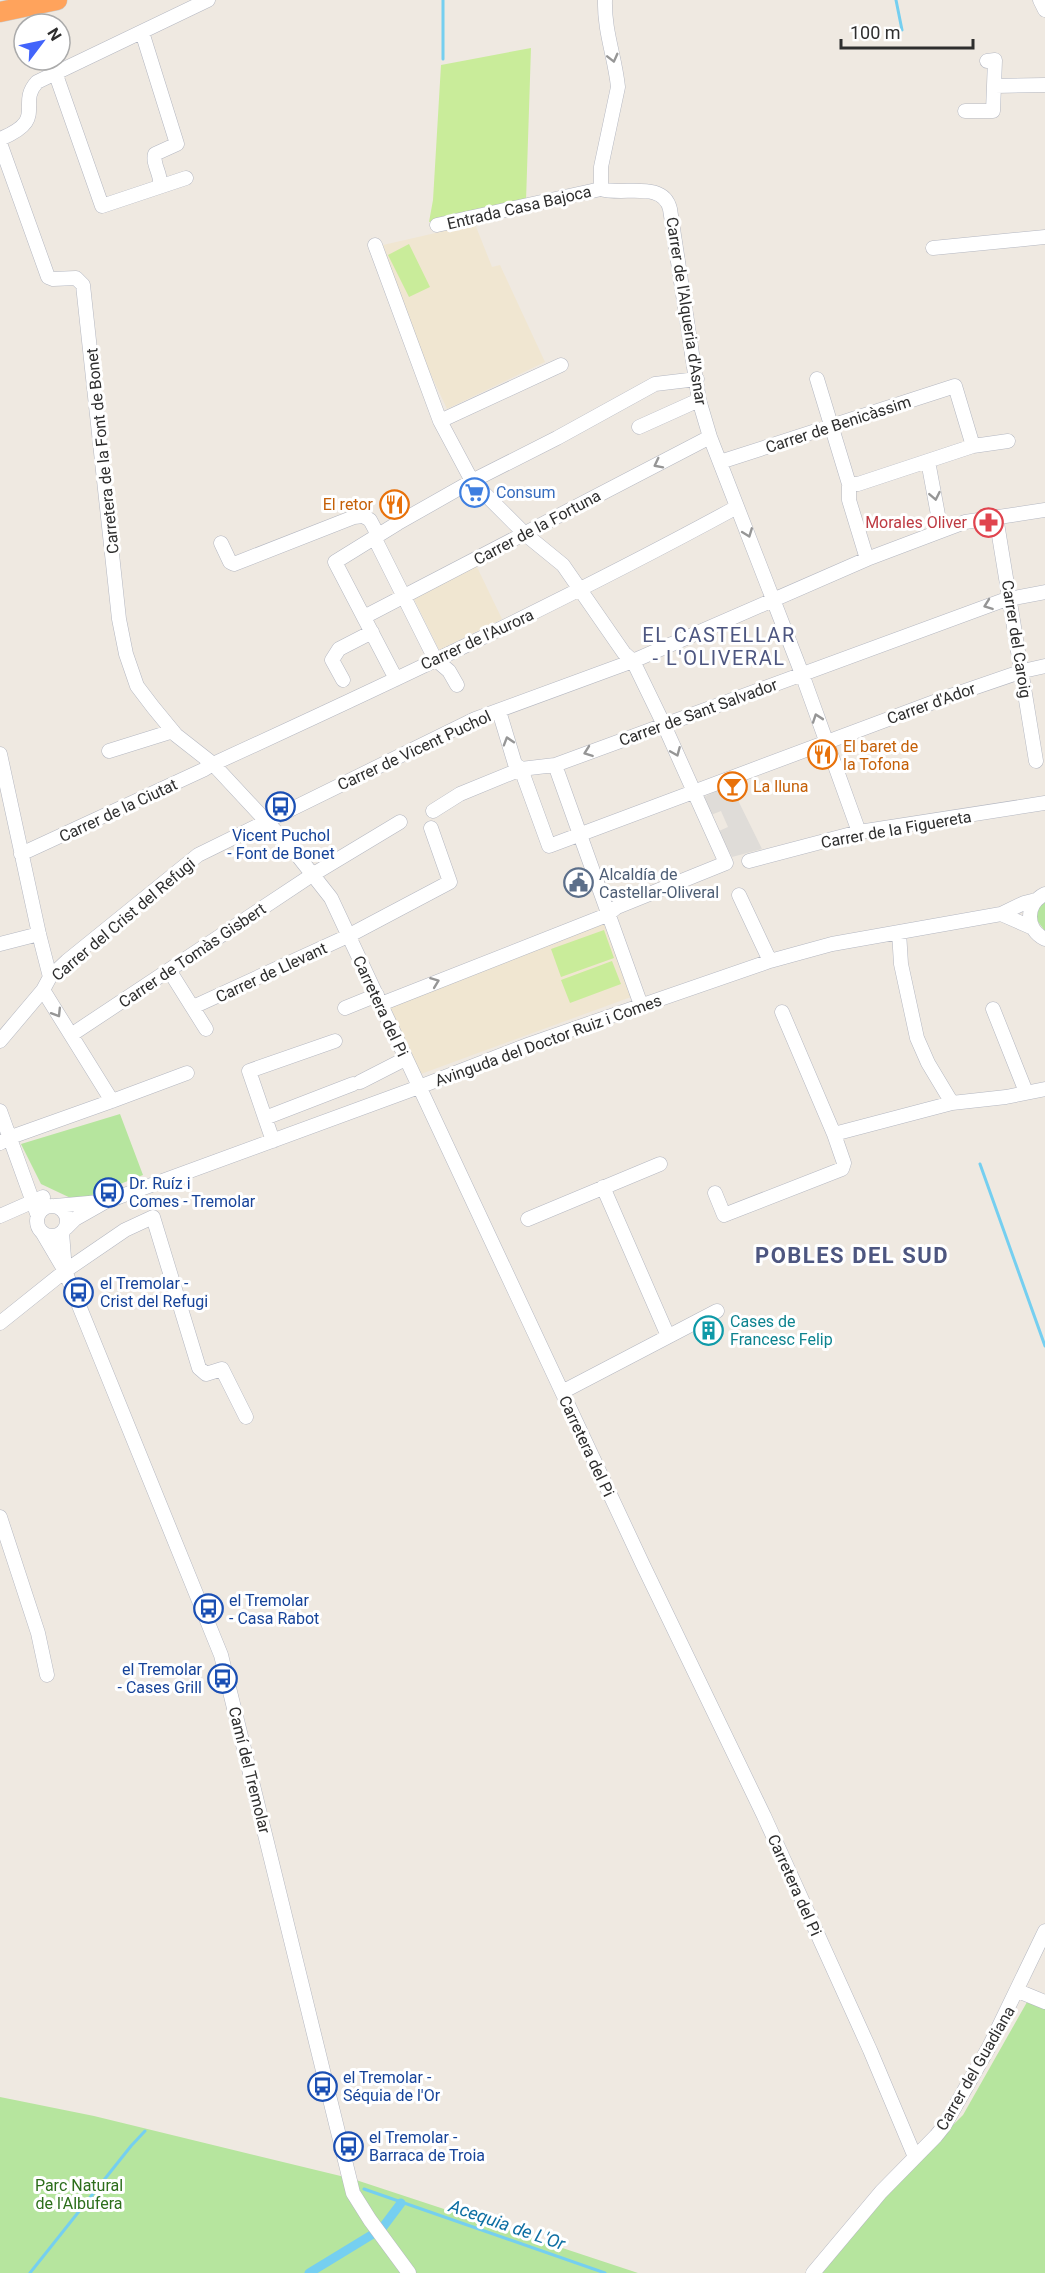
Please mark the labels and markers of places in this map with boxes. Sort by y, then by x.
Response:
supermarket icon: Consum [459,476,491,508]
place label: Consum [496,483,555,502]
restaurant icon: El retor [378,488,410,520]
place label: El retor [323,495,374,514]
pharmacy icon: Morales Oliver [972,506,1004,538]
place label: Morales Oliver [865,513,968,532]
place label: El baret de la Tofona [843,737,918,774]
restaurant icon: El baret de la Tofona [806,739,838,771]
bar icon: La lluna [716,770,748,802]
place label: La lluna [753,777,808,796]
bus stop icon: Vicent Puchol - Font de Bonet [265,791,297,823]
place label: Vicent Puchol - Font de Bonet [227,826,335,863]
place label: Alcaldía de Castellar-Oliveral [599,865,719,902]
public building icon: Alcaldía de Castellar-Oliveral [562,867,594,899]
place label: Dr. Ruíz i Comes - Tremolar [129,1174,256,1211]
bus stop icon: Dr. Ruíz i Comes - Tremolar [92,1176,124,1208]
place label: el Tremolar - Crist del Refugi [100,1274,208,1311]
bus stop icon: el Tremolar - Crist del Refugi [63,1276,95,1308]
place label: Cases de Francesc Felip [730,1312,833,1349]
building icon: Cases de Francesc Felip [693,1314,725,1346]
place label: el Tremolar - Casa Rabot [229,1591,319,1628]
bus stop icon: el Tremolar - Casa Rabot [192,1593,224,1625]
place label: el Tremolar - Cases Grill [118,1660,203,1697]
bus stop icon: el Tremolar - Cases Grill [207,1662,239,1694]
place label: el Tremolar - Séquia de l'Or [343,2068,441,2105]
bus stop icon: el Tremolar - Séquia de l'Or [306,2070,338,2102]
place label: el Tremolar - Barraca de Troia [369,2128,485,2165]
bus stop icon: el Tremolar - Barraca de Troia [332,2130,364,2162]

